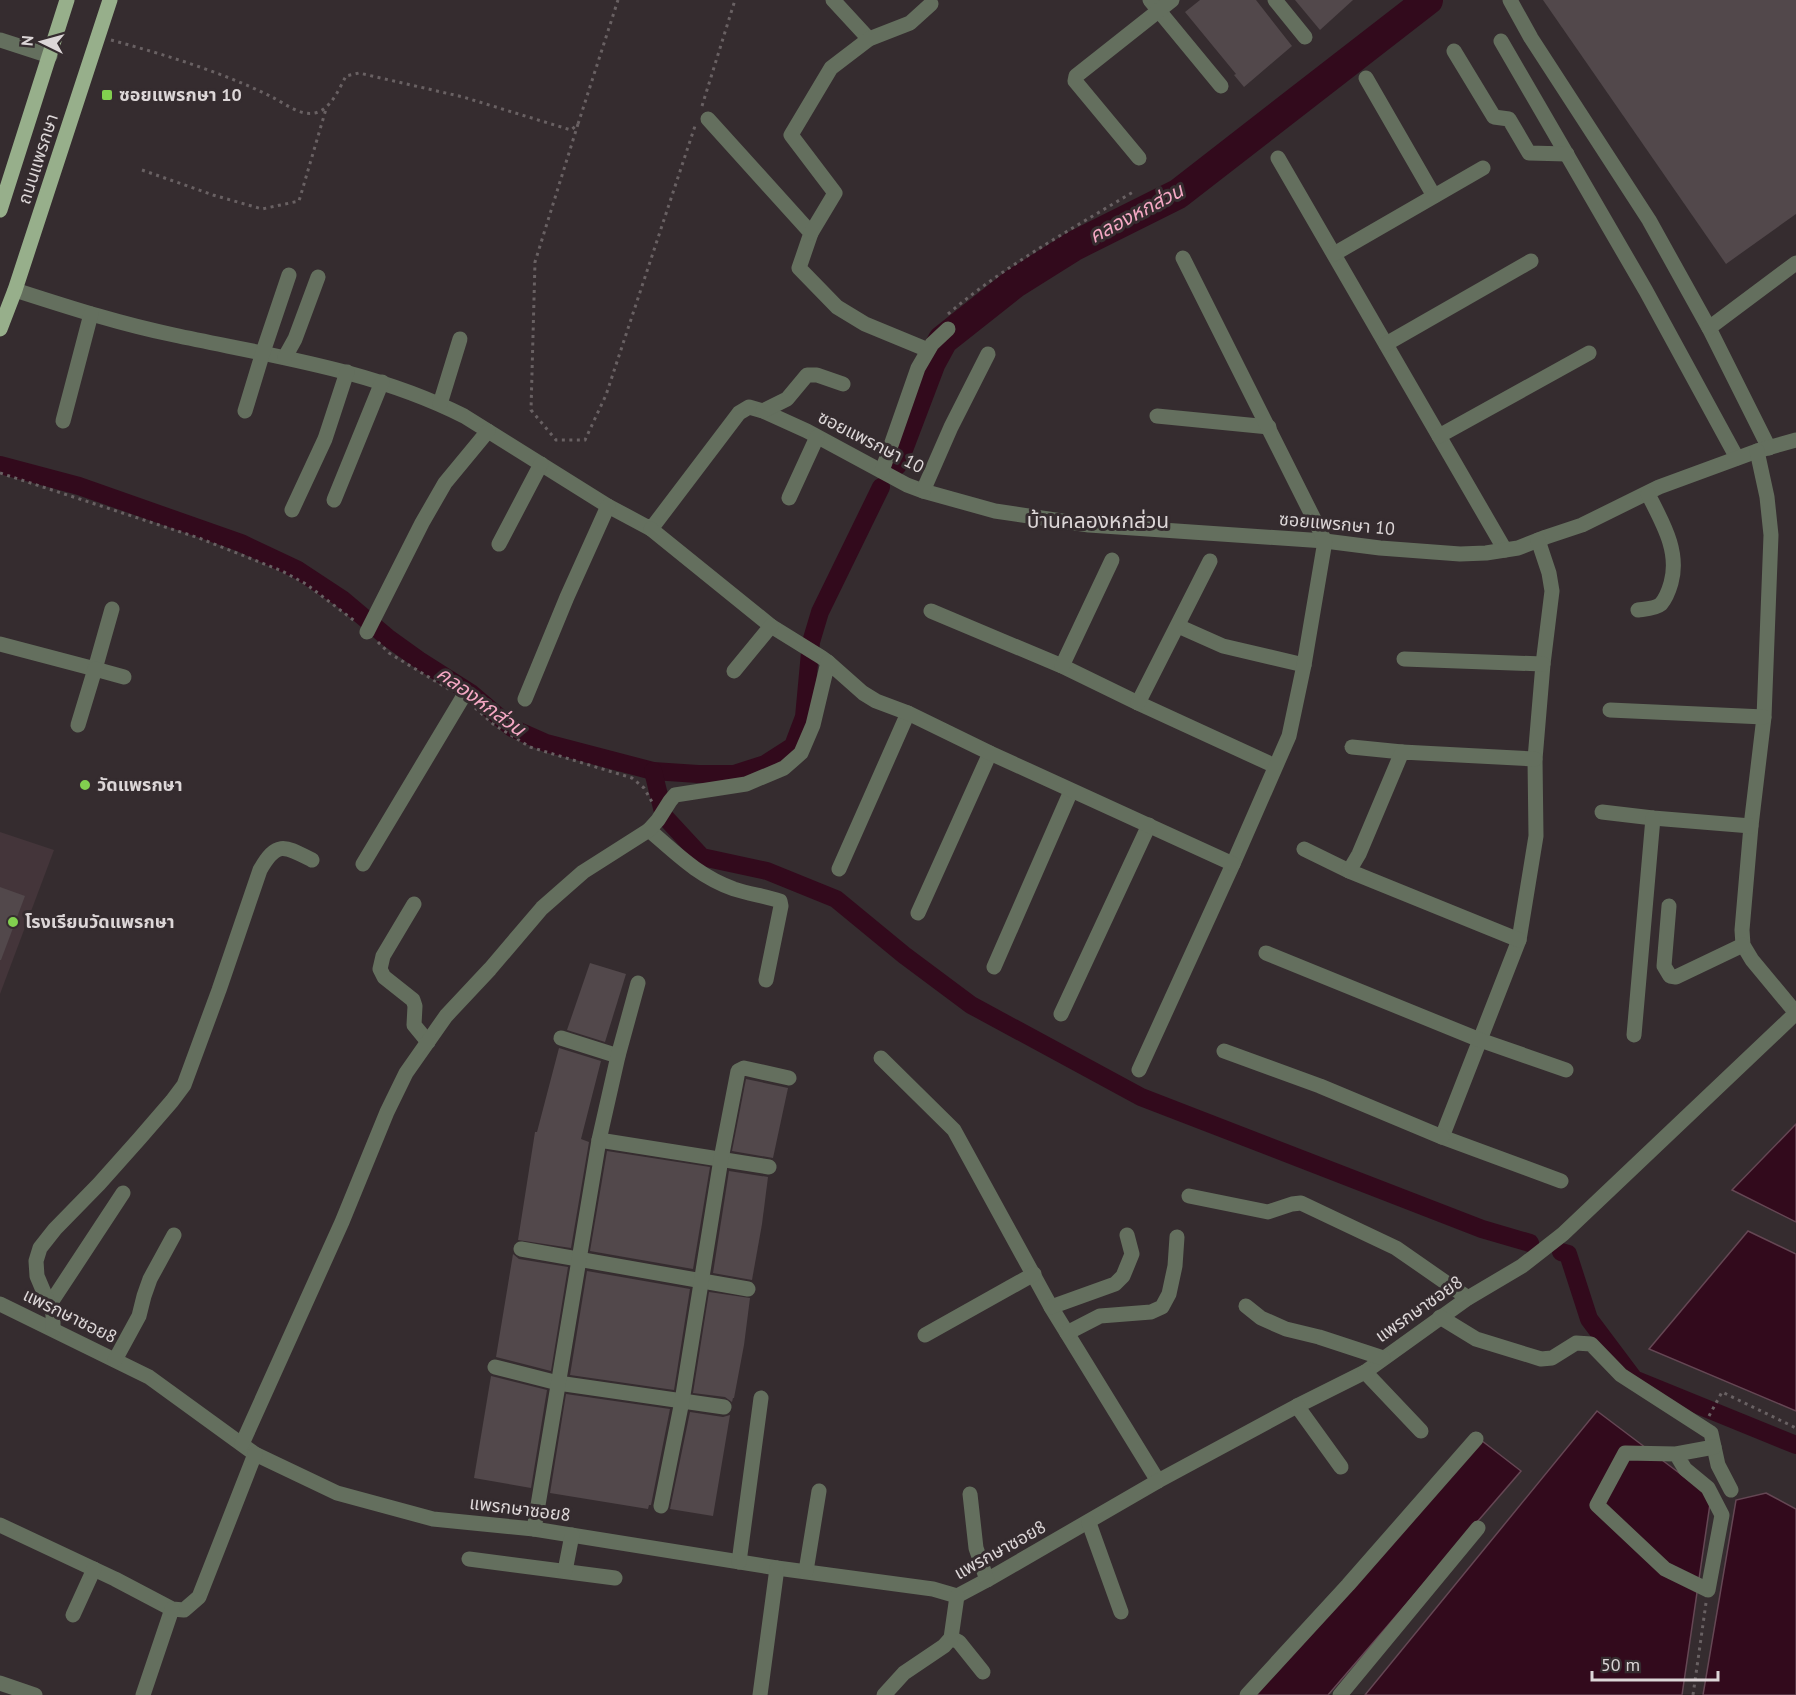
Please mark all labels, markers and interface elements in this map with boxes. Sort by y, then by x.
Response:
north arrow [12,12,72,72]
text: N [17,35,37,47]
place label: ซอยแพรกษา 10 [119,83,242,106]
marker: ซอยแพรกษา 10 [100,88,114,102]
street label: ถนนแพรกษา [12,111,63,207]
water label: คลองหกส่วน [1084,176,1189,249]
street label: ซอยแพรกษา 10 [814,405,928,478]
district label: บ้านคลองหกส่วน [1027,507,1169,534]
street label: ซอยแพรกษา 10 [1278,507,1396,540]
water label: คลองหกส่วน [432,660,532,743]
place label: วัดแพรกษา [97,773,183,796]
marker: วัดแพรกษา [78,778,92,792]
place label: โรงเรียนวัดแพรกษา [25,910,175,933]
marker: โรงเรียนวัดแพรกษา [6,915,20,929]
street label: แพรกษาซอย8 [1370,1270,1467,1347]
street label: แพรกษาซอย8 [19,1283,121,1348]
street label: แพรกษาซอย8 [468,1491,572,1526]
street label: แพรกษาซอย8 [950,1515,1050,1584]
scale bar [1592,1644,1718,1682]
text: 50 m [1601,1653,1640,1676]

